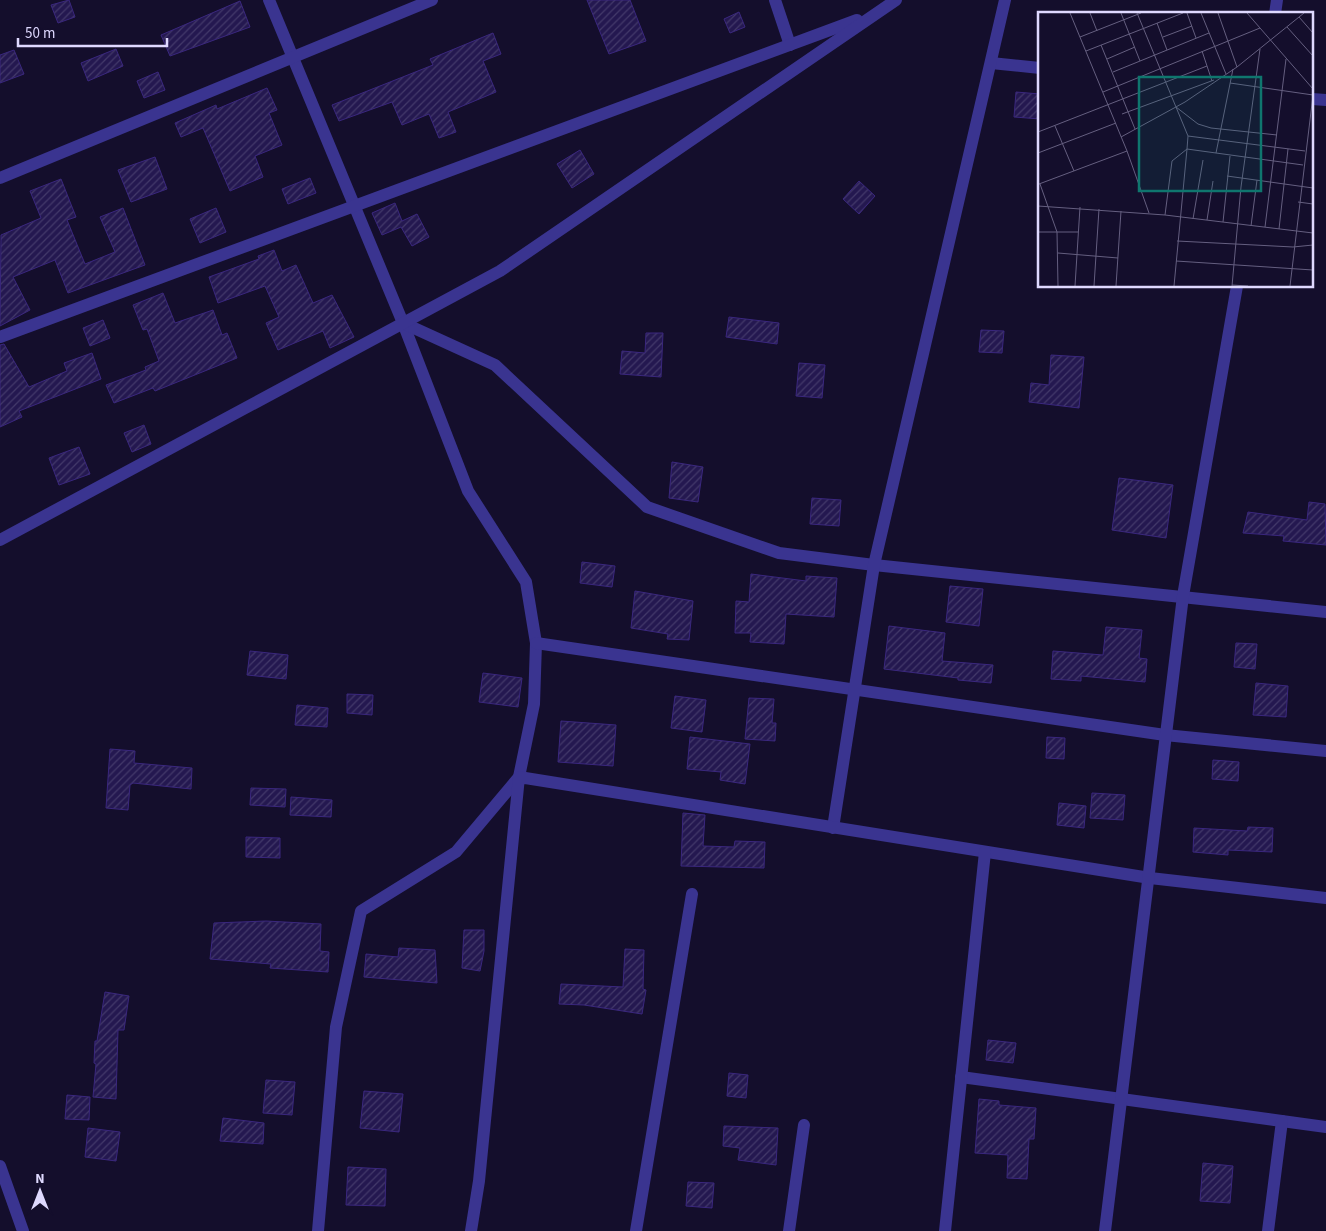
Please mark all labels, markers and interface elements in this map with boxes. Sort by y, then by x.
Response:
inset map [1038,12,1314,288]
scale bar [18,15,166,47]
text: 50 m [25,23,55,44]
north arrow [15,1166,65,1216]
text: N [35,1169,45,1189]

